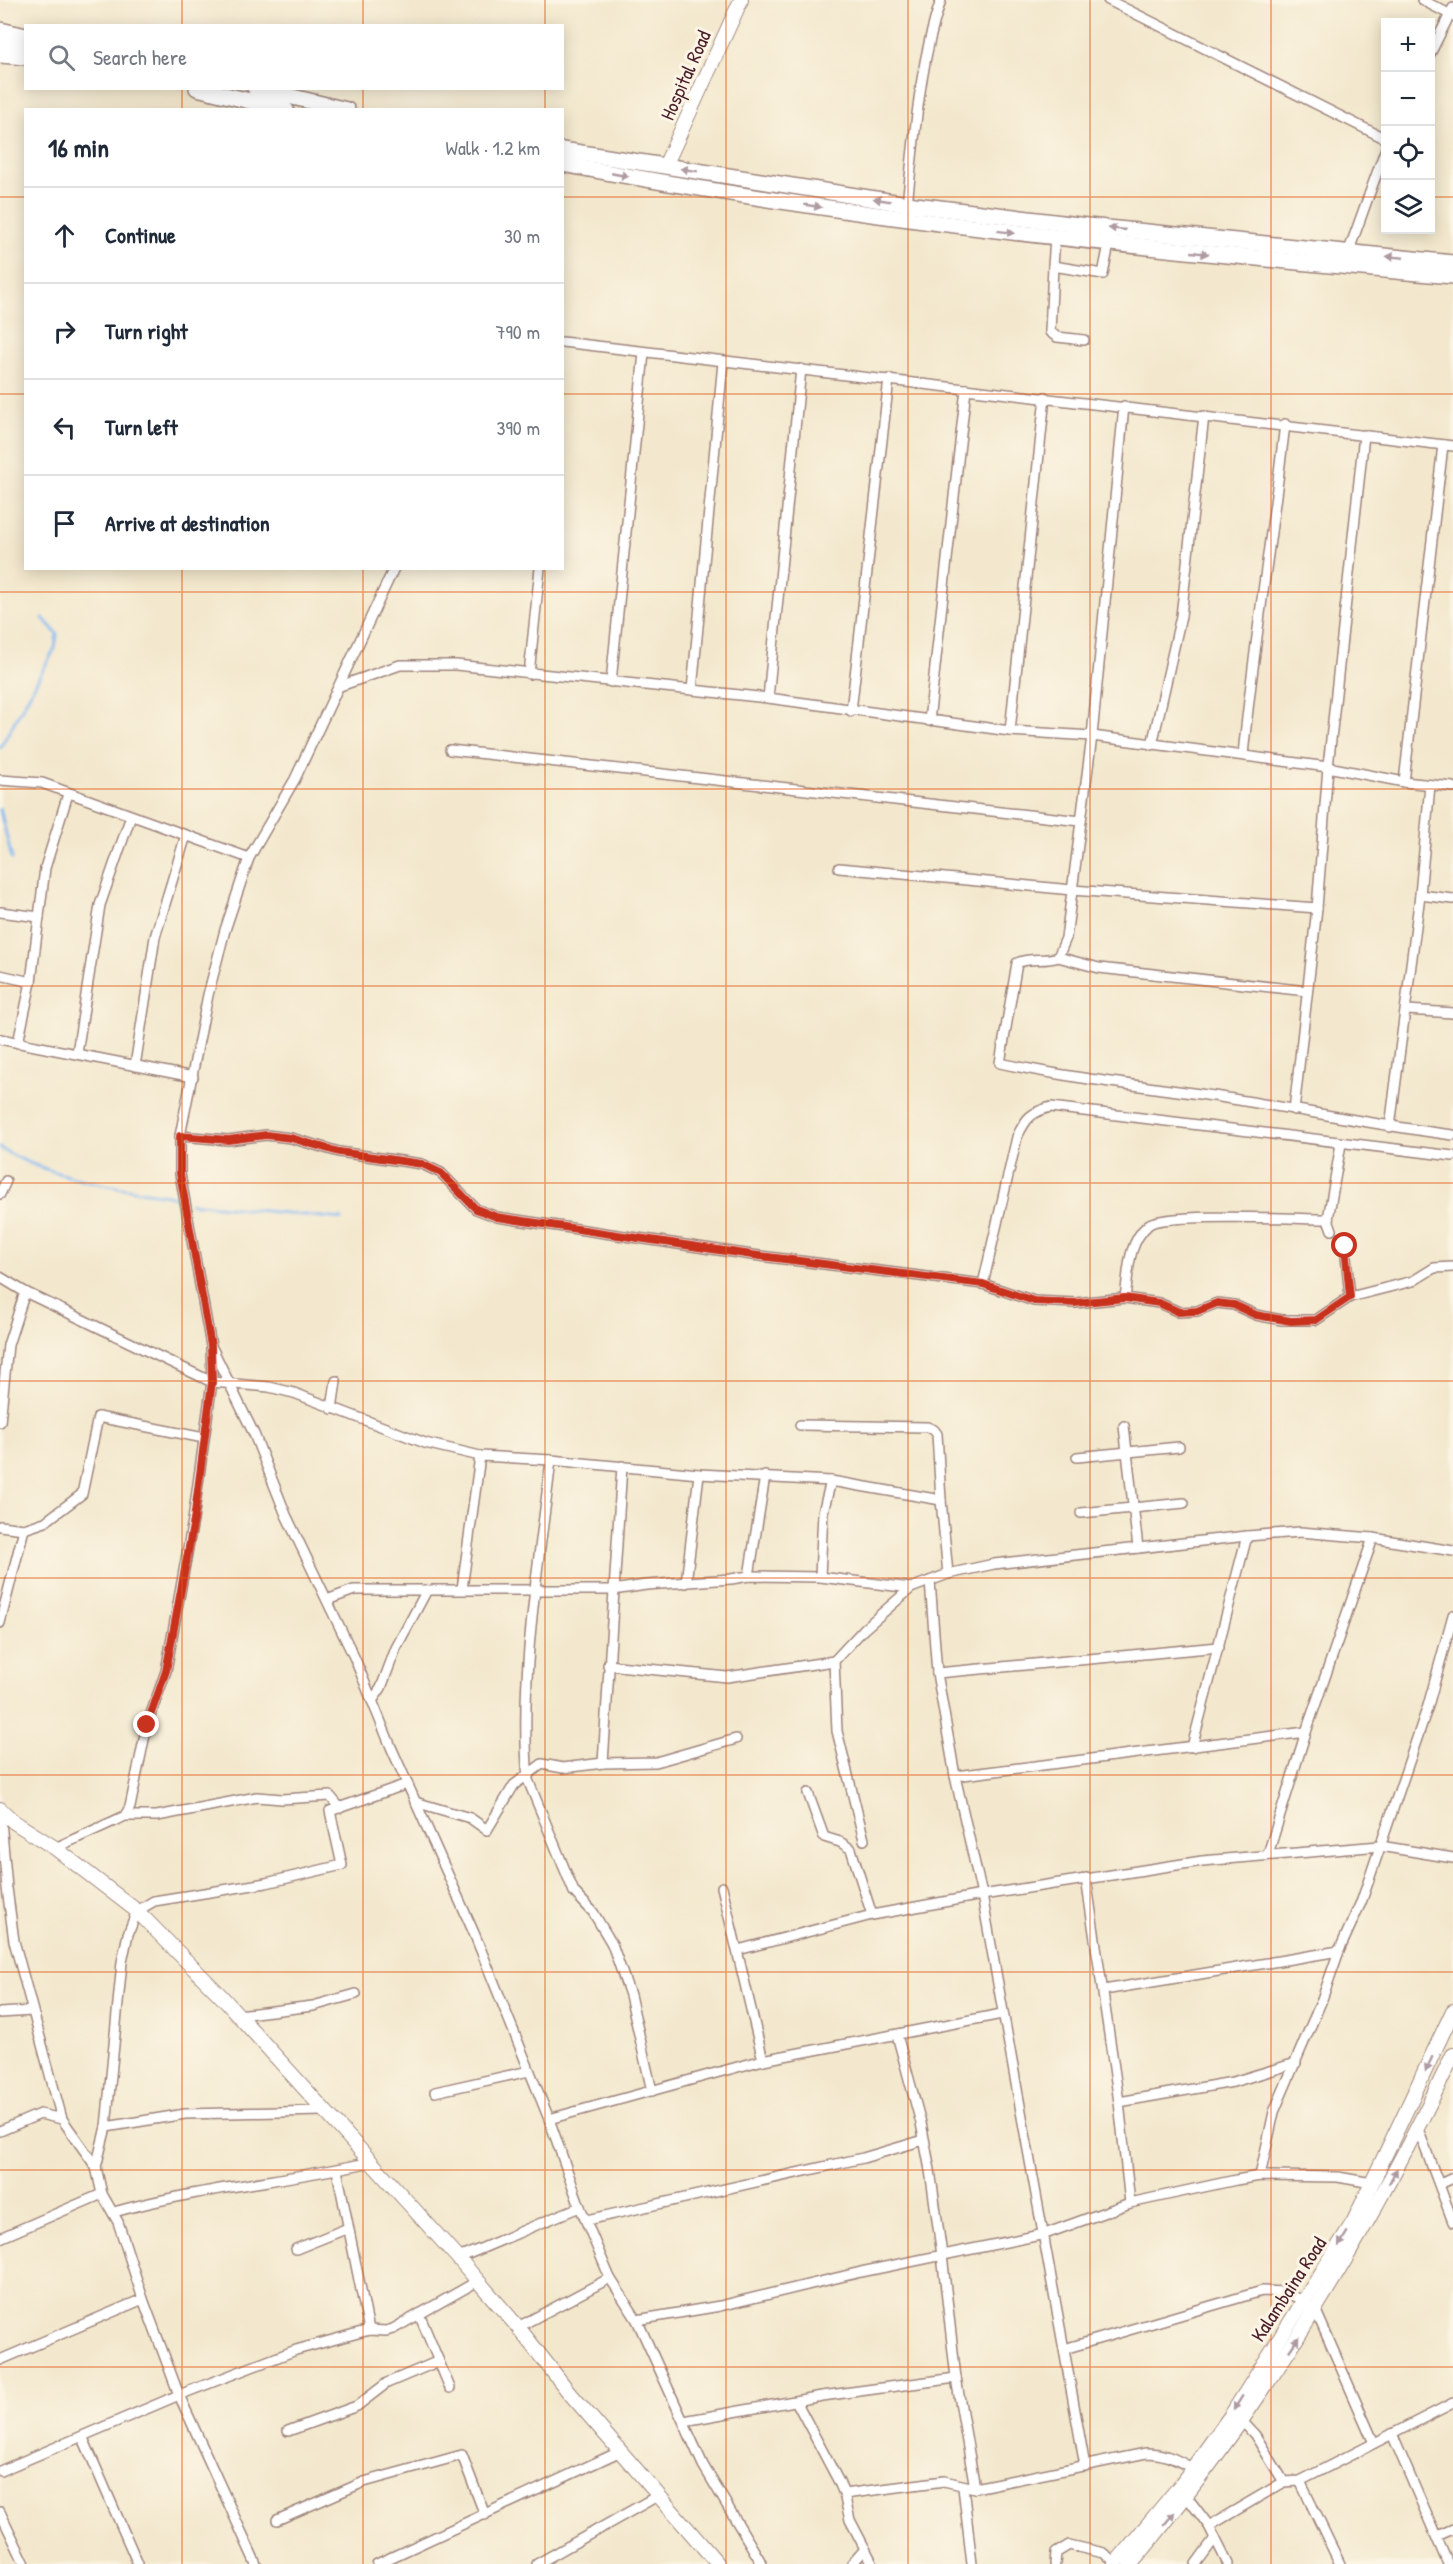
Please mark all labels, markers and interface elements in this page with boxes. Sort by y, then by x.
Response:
map controls [1381,18,1435,234]
button: + [1381,18,1435,72]
search box [24,24,564,90]
street label: Hospital Road [653,26,717,124]
icon: search [45,41,78,74]
text: Search here [93,42,187,72]
button: − [1381,72,1435,126]
button: locate [1381,126,1435,180]
text: 16 min [48,130,109,165]
text: Walk · 1.2 km [446,134,540,161]
one-way arrow [680,165,699,174]
one-way arrow [611,171,630,180]
button: layers [1381,180,1435,234]
one-way arrow [872,195,891,204]
one-way arrow [803,201,822,210]
icon: ahead [48,219,81,252]
text: Continue [105,220,176,250]
text: 30 m [504,222,540,249]
one-way arrow [1108,224,1127,234]
one-way arrow [996,227,1015,237]
one-way arrow [1190,248,1209,258]
one-way arrow [1385,252,1404,262]
icon: right [48,315,81,348]
text: Turn right [105,316,188,346]
text: 790 m [496,318,540,345]
icon: left [48,411,81,444]
text: Turn left [105,412,178,442]
text: 390 m [497,414,540,441]
icon: arrive [48,507,81,540]
text: Arrive at destination [105,508,270,538]
route start [1331,1232,1357,1258]
route end [133,1711,159,1737]
one-way arrow [1424,2055,1433,2072]
one-way arrow [1388,2167,1398,2184]
street label: Kalambaina Road [1244,2231,1332,2347]
one-way arrow [1338,2231,1349,2247]
one-way arrow [1289,2336,1300,2352]
one-way arrow [1233,2395,1244,2411]
one-way arrow [1162,2511,1175,2527]

